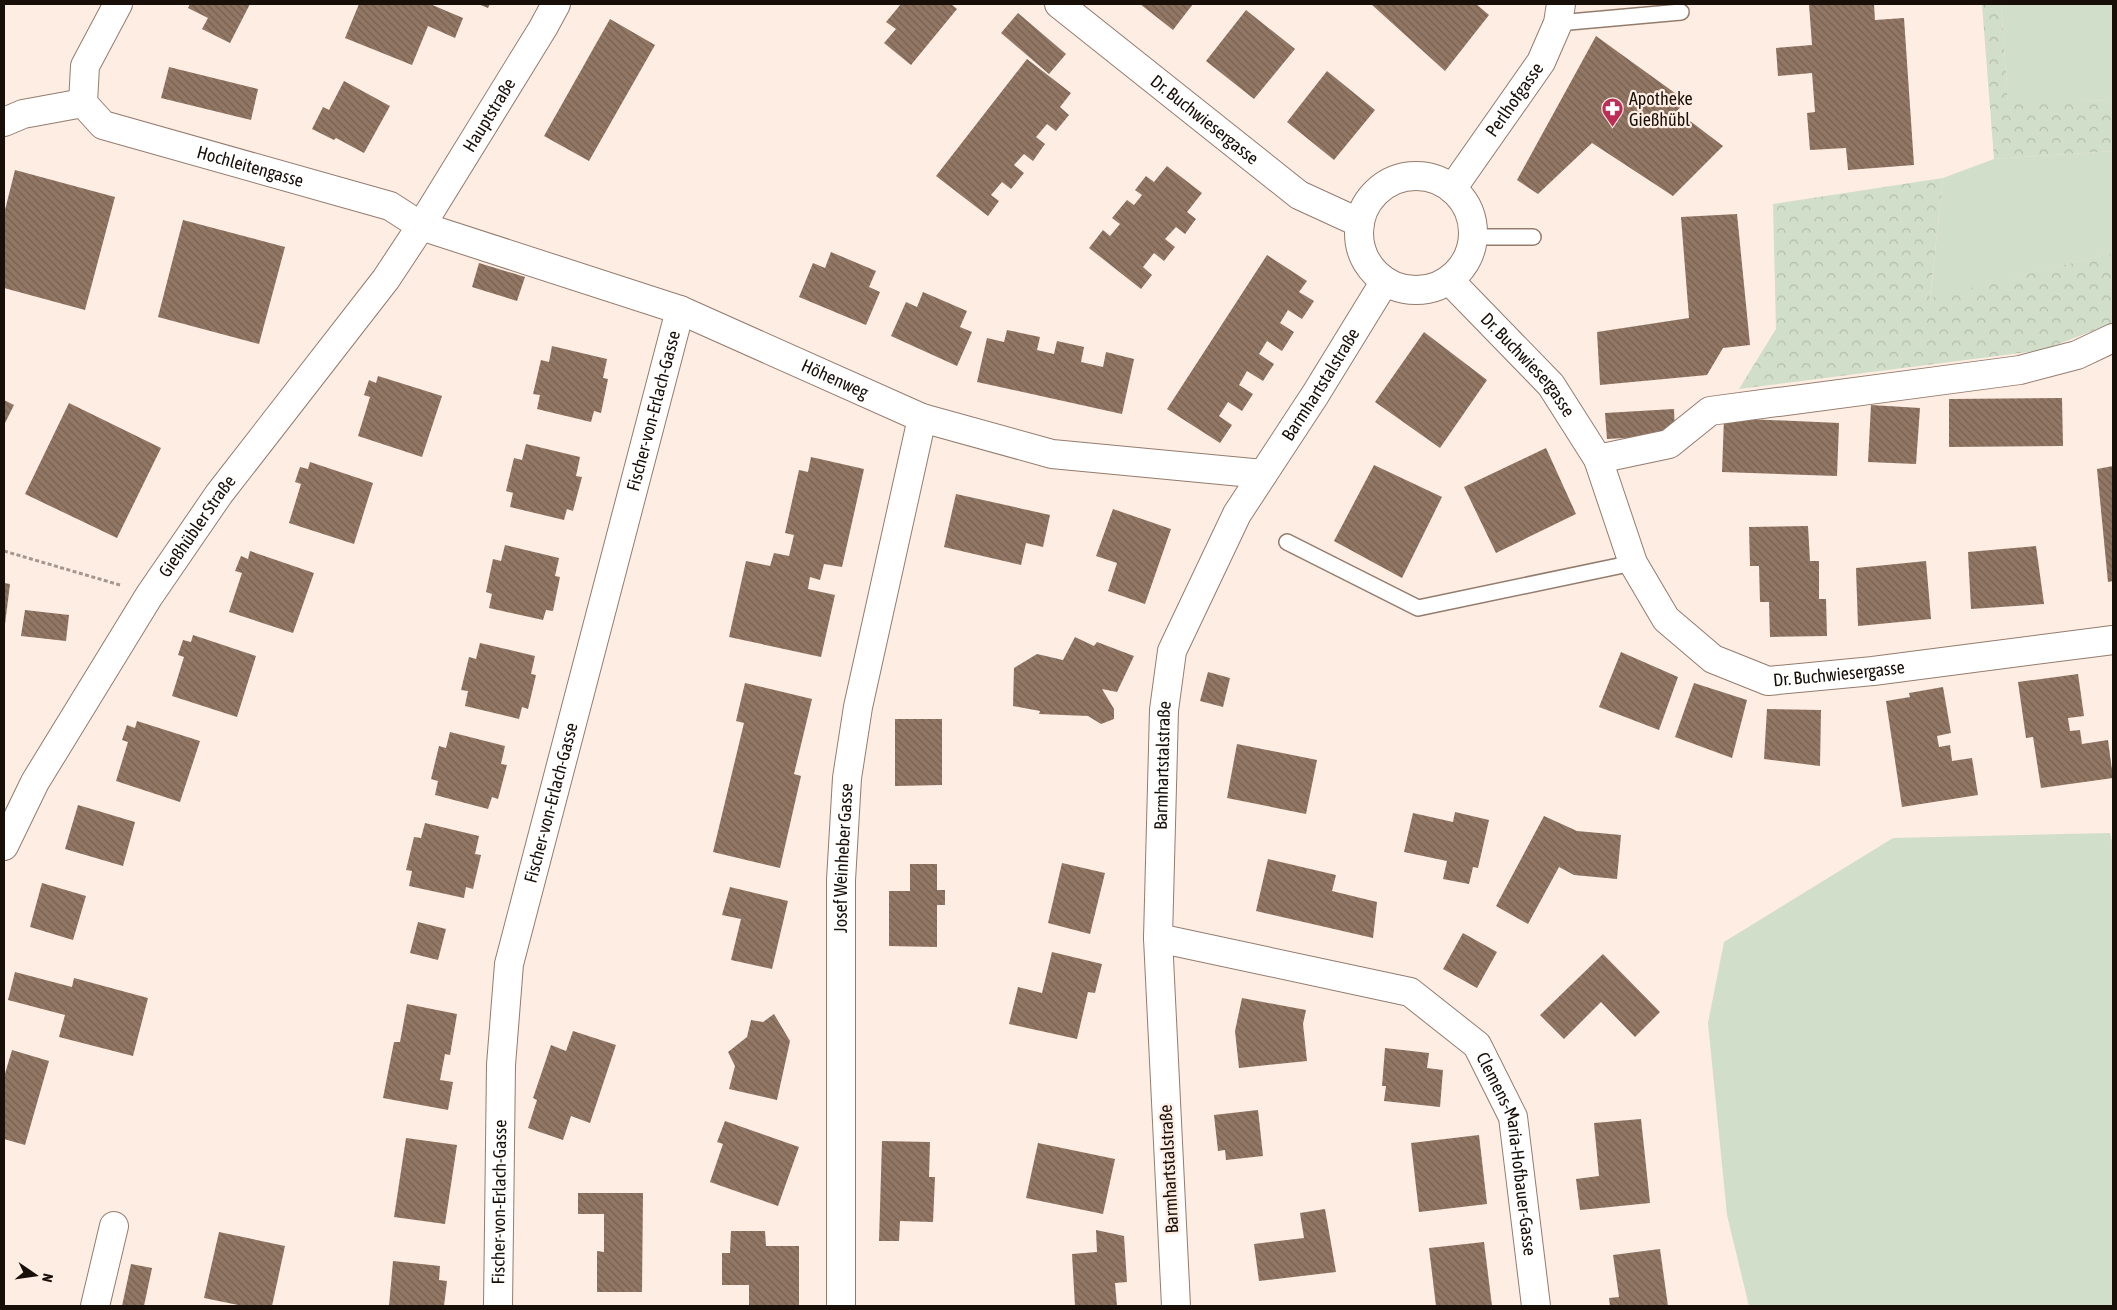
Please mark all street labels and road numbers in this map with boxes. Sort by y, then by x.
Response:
street label: Perlhofgasse [1481,58,1547,141]
street label: Dr. Buchwiesergasse [1147,70,1263,169]
street label: Hauptstraße [458,74,520,156]
street label: Hochleitengasse [195,141,306,191]
street label: Dr. Buchwiesergasse [1477,308,1579,420]
street label: Barmhartstalstraße [1277,324,1364,444]
street label: Fischer-von-Erlach-Gasse [622,328,684,493]
street label: Höhenweg [798,355,872,403]
street label: Gießhübler Straße [154,471,240,581]
street label: Dr. Buchwiesergasse [1772,656,1906,690]
street label: Barmhartstalstraße [1150,700,1175,830]
street label: Fischer-von-Erlach-Gasse [520,720,582,885]
street label: Josef Weinheber Gasse [830,782,857,933]
street label: Clemens-Maria-Hofbauer-Gasse [1472,1049,1541,1257]
street label: Barmhartstalstraße [1155,1104,1182,1234]
street label: Fischer-von-Erlach-Gasse [487,1119,510,1285]

